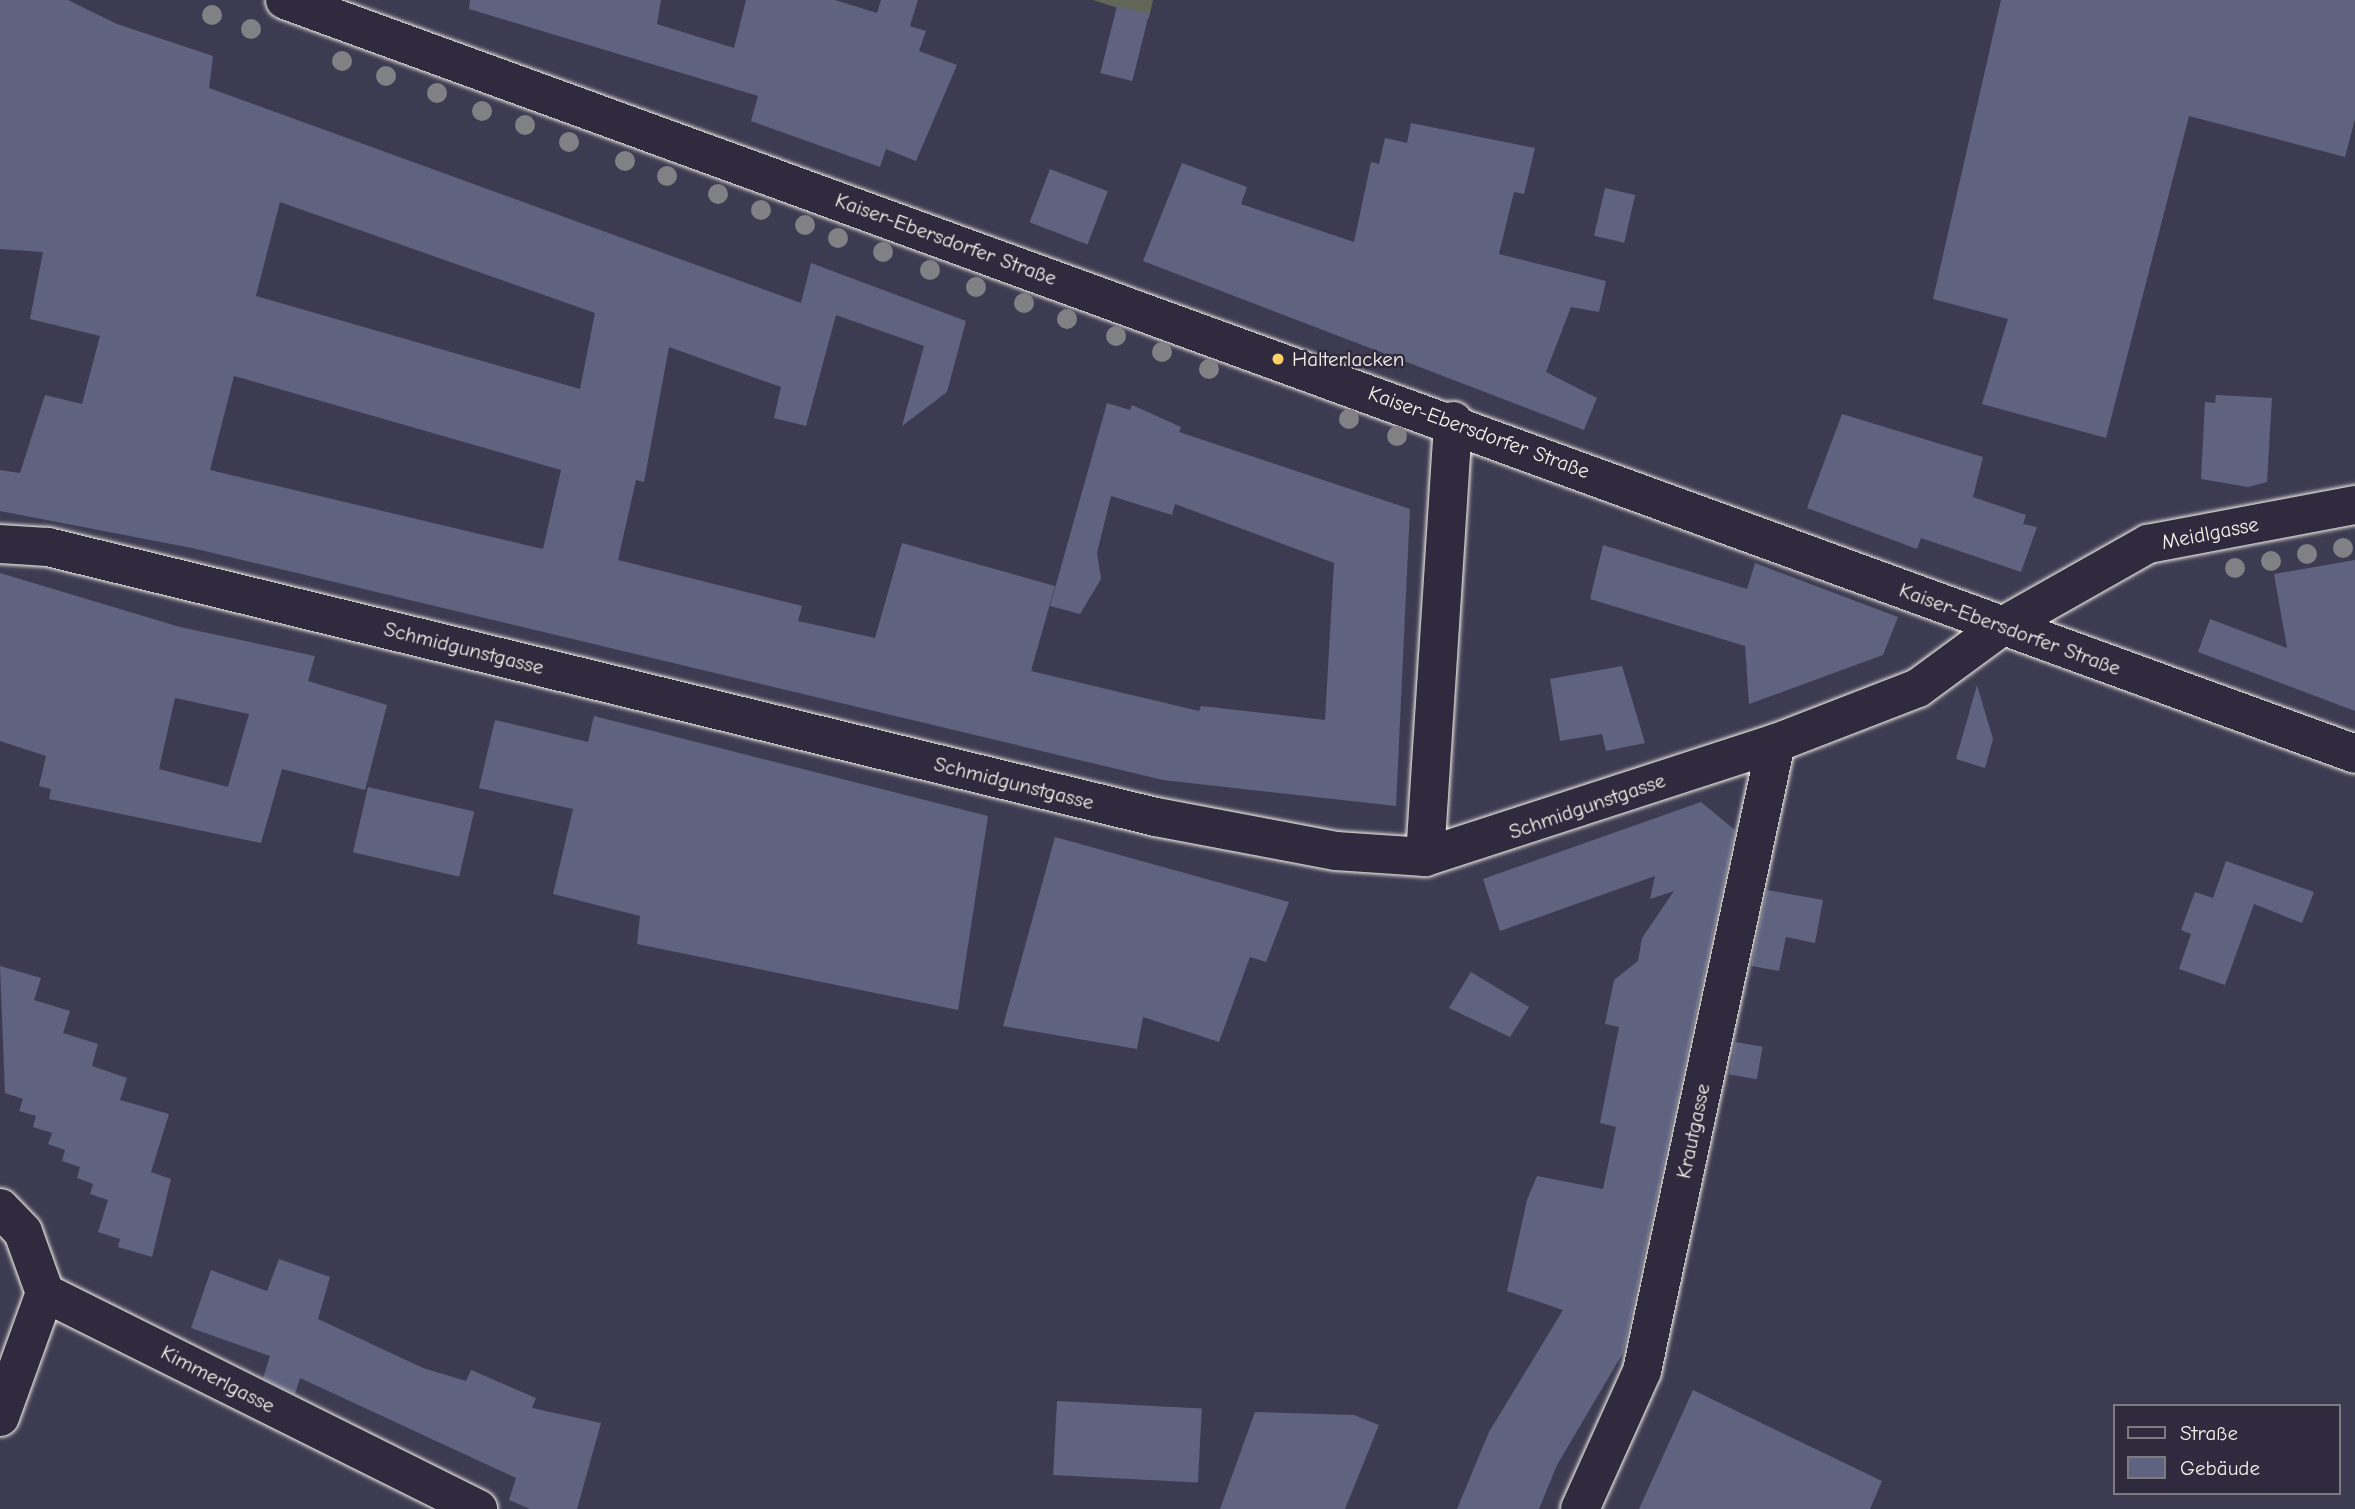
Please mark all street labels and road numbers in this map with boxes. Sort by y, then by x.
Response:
street label: Kaiser-Ebersdorfer Straße [832,187,1060,291]
street label: Kaiser-Ebersdorfer Straße [1365,380,1593,484]
street label: Meidlgasse [2159,511,2261,555]
street label: Kaiser-Ebersdorfer Straße [1896,577,2124,681]
street label: Schmidgunstgasse [382,616,546,680]
street label: Schmidgunstgasse [932,751,1096,815]
street label: Schmidgunstgasse [1505,767,1669,845]
street label: Krautgasse [1671,1081,1715,1181]
street label: Kimmerlgasse [157,1339,279,1419]

